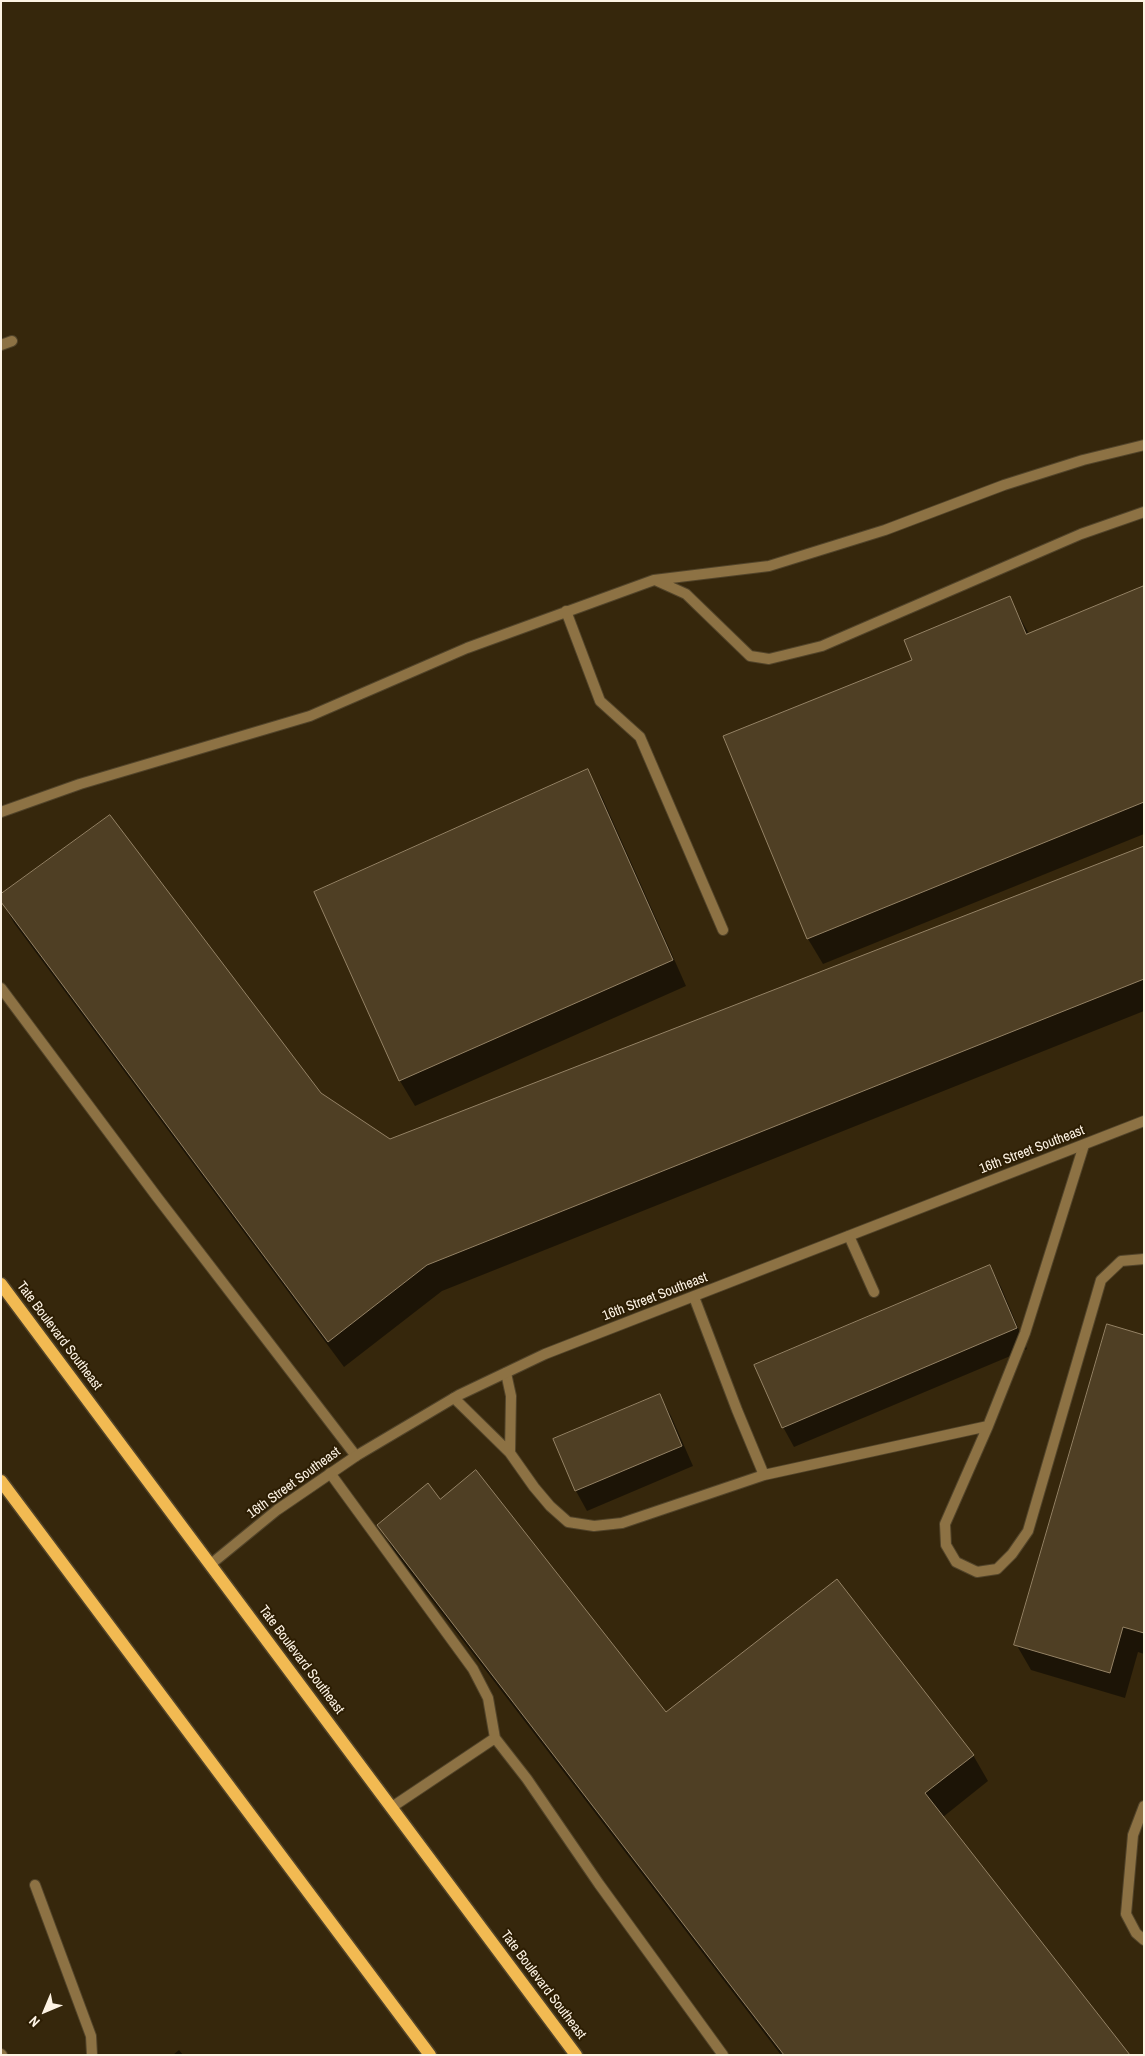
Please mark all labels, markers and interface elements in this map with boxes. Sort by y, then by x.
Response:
street label: 16th Street Southeast [977,1122,1087,1178]
street label: 16th Street Southeast [600,1269,710,1325]
street label: Tate Boulevard Southeast [13,1278,105,1394]
street label: 16th Street Southeast [244,1444,344,1522]
street label: Tate Boulevard Southeast [255,1602,347,1718]
street label: Tate Boulevard Southeast [497,1927,589,2043]
north arrow [20,1986,70,2036]
text: N [25,2012,44,2031]

